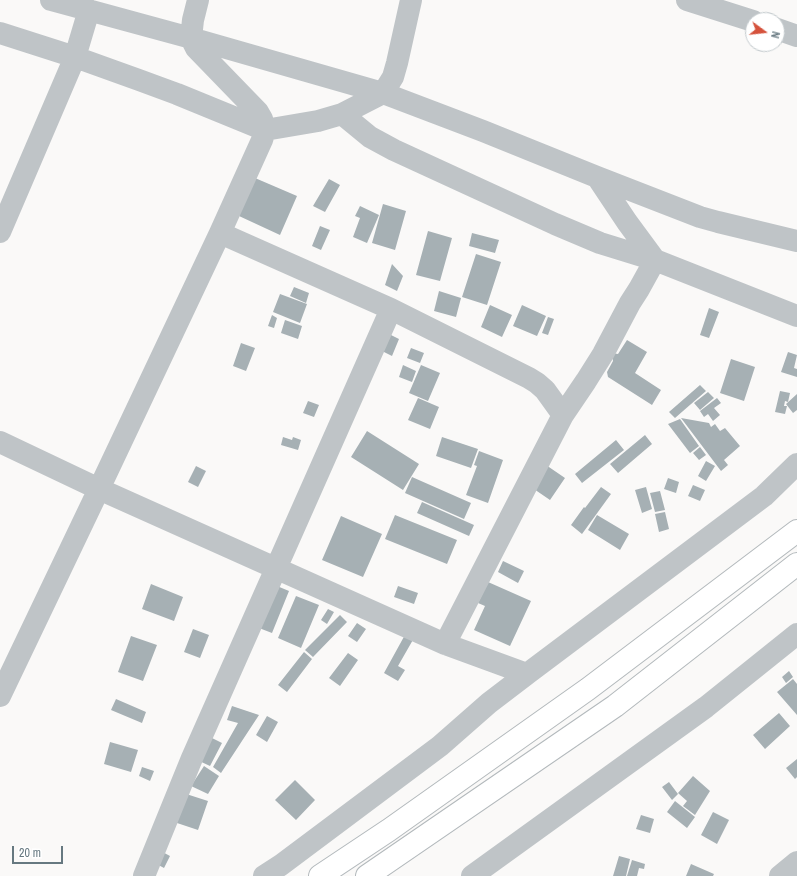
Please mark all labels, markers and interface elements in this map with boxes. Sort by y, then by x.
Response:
north arrow [745,12,785,52]
text: N [768,30,783,40]
scale bar [14,838,65,864]
text: 20 m [19,845,41,861]

